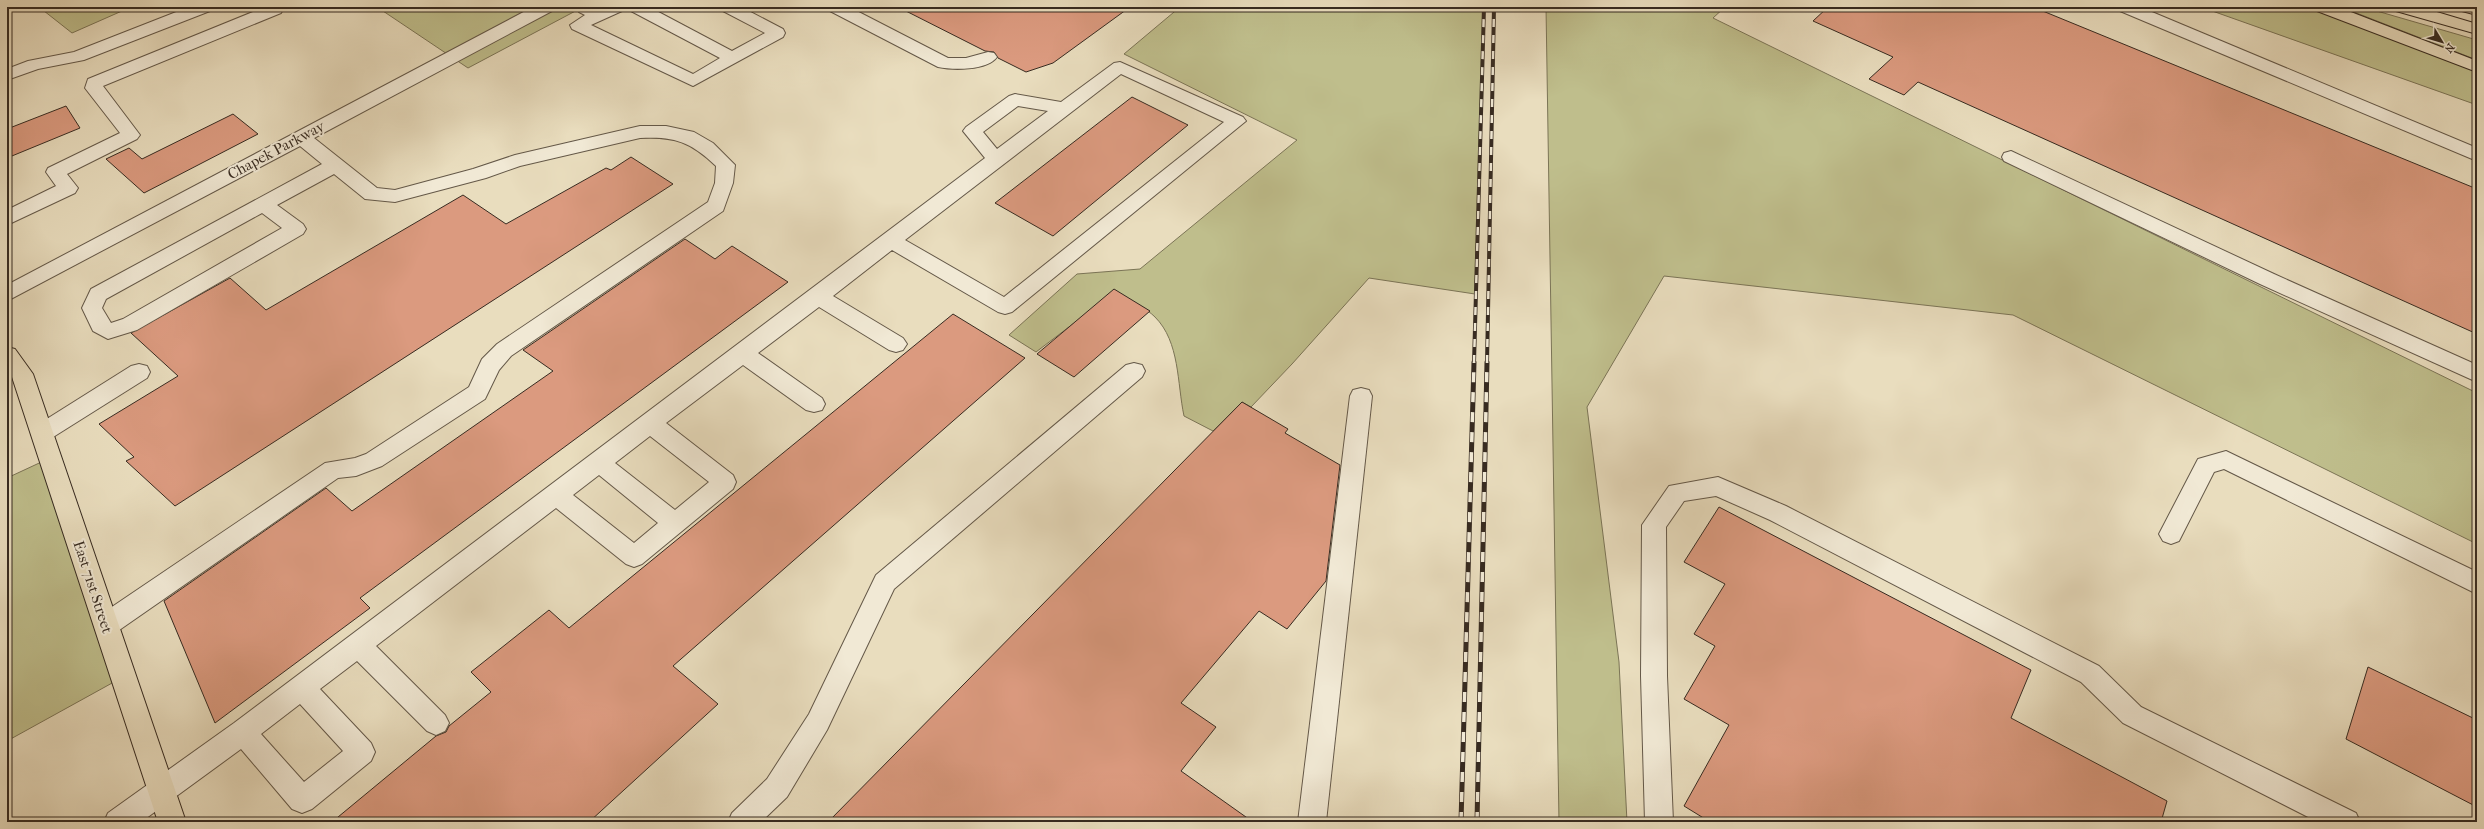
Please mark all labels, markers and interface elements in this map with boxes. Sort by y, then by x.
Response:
north arrow [2422,22,2462,62]
text: N [2441,41,2457,56]
street label: Chapek Parkway [224,116,329,183]
street label: East 71st Street [70,538,117,636]

